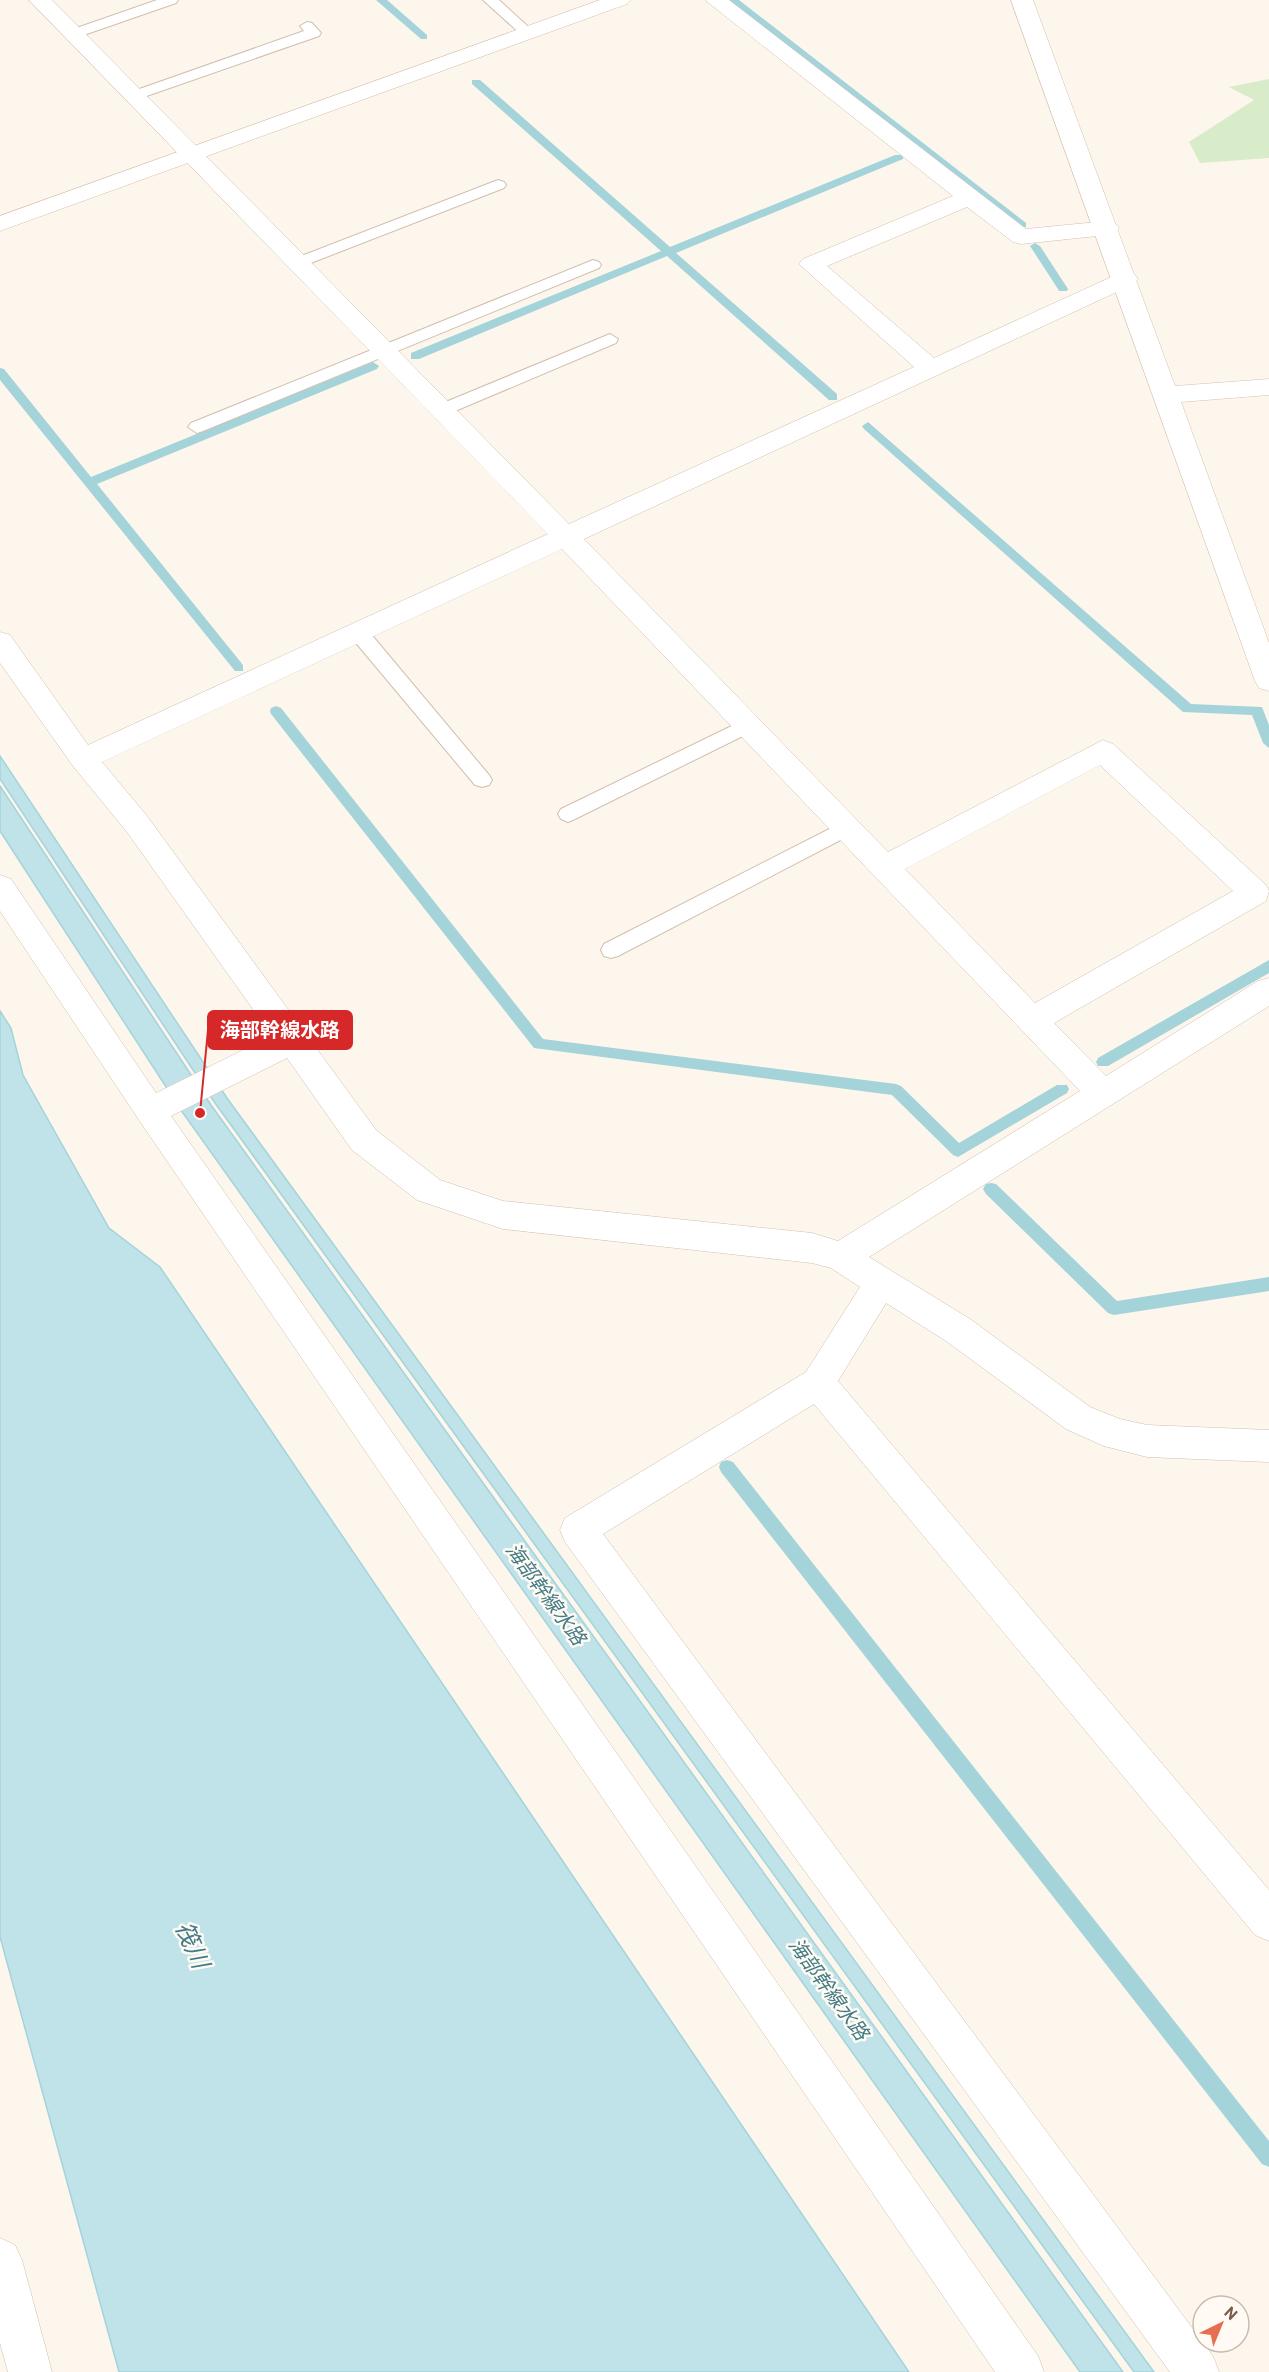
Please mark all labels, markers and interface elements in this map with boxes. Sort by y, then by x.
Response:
callout: 海部幹線水路 [208,1011,352,1049]
text: 海部幹線水路 [220,1017,340,1041]
water label: 海部幹線水路 [502,1538,593,1651]
water label: 筏川 [170,1917,218,1975]
water label: 海部幹線水路 [785,1933,876,2046]
north arrow [1191,2294,1251,2354]
text: N [1221,2302,1242,2323]

